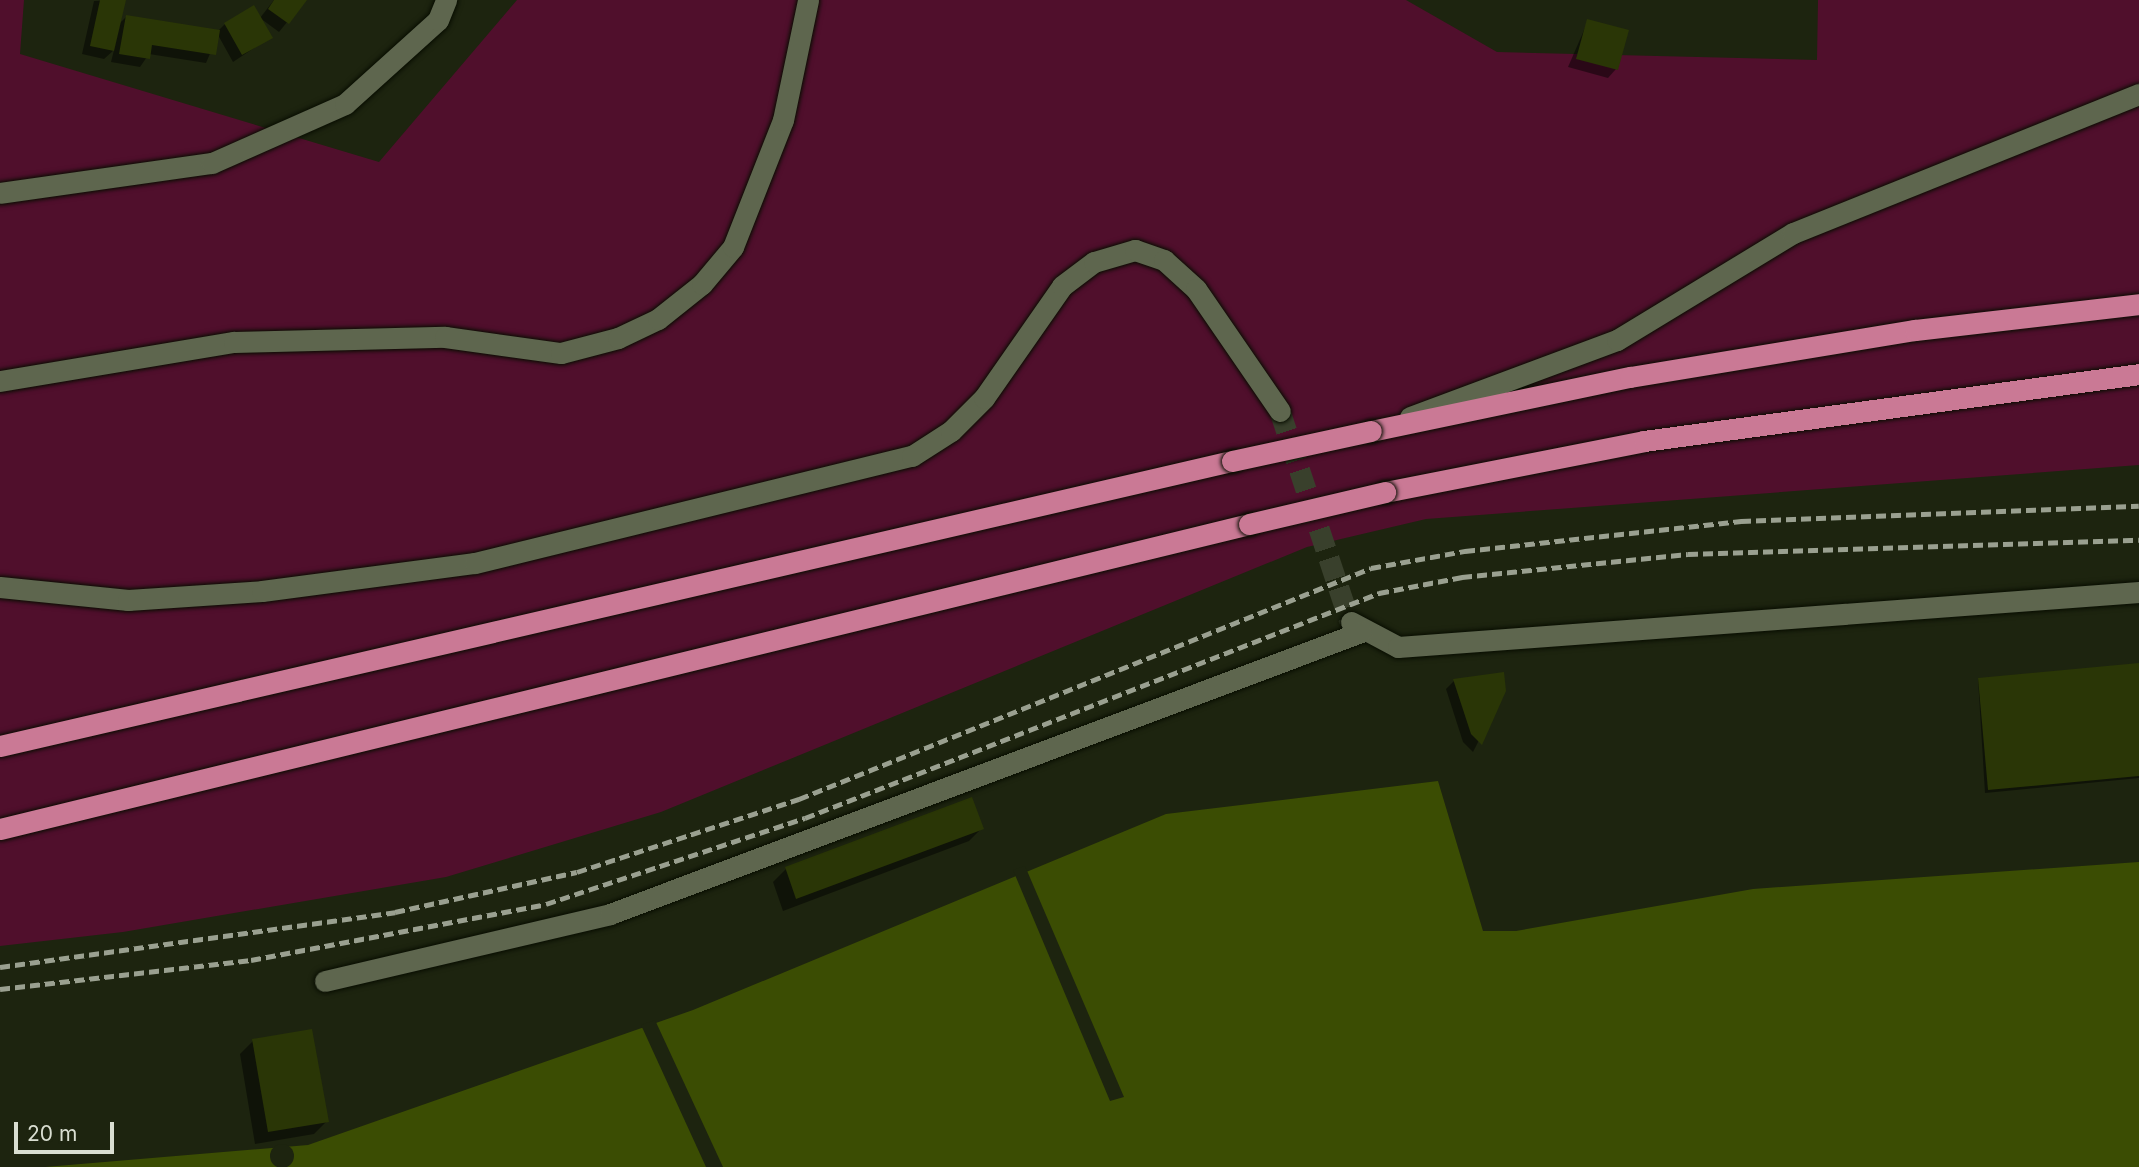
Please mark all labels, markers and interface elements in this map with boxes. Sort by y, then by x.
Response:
scale bar [18,1108,117,1152]
text: 20 m [27,1121,77,1146]

